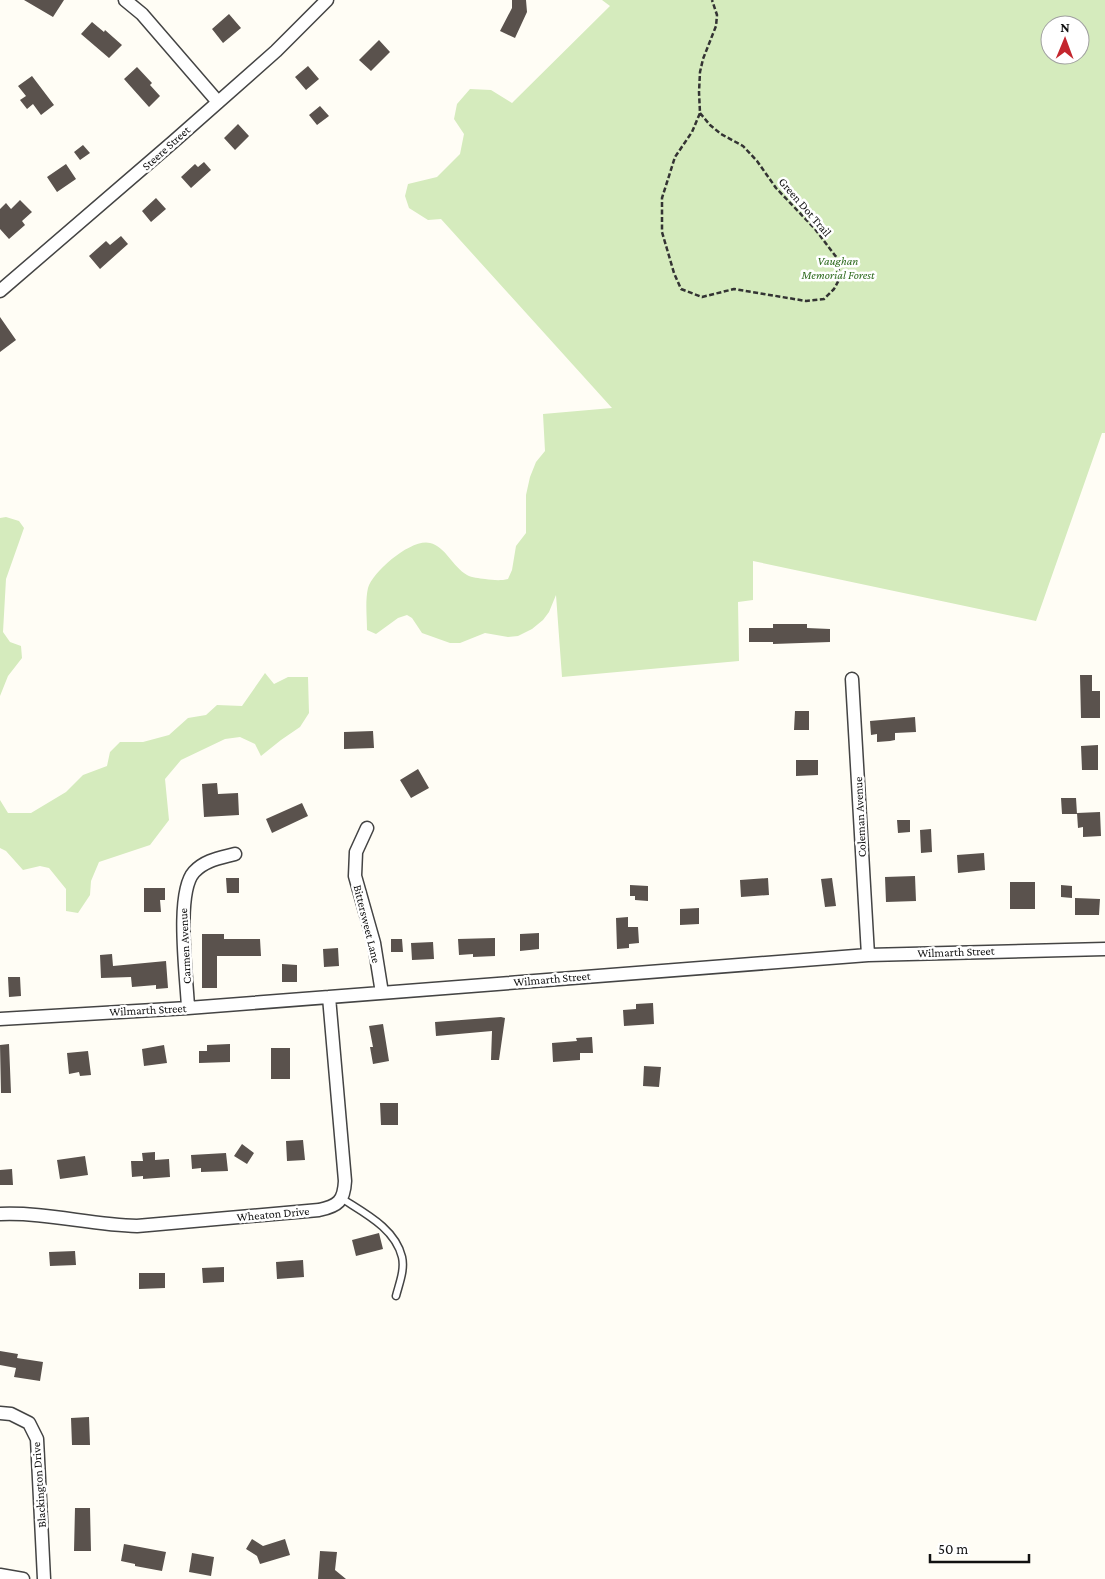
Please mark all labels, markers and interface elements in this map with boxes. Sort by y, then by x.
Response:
north arrow [1040,15,1090,65]
text: N [1060,19,1071,35]
street label: Steere Street [139,122,194,173]
street label: Green Dot Trail [776,175,834,239]
park label: Vaughan Memorial Forest [800,254,875,282]
street label: Coleman Avenue [851,776,869,858]
street label: Bittersweet Lane [350,883,384,965]
street label: Carmen Avenue [176,908,194,984]
street label: Wilmarth Street [917,944,996,960]
street label: Wilmarth Street [513,969,592,989]
street label: Wilmarth Street [109,1001,188,1019]
street label: Wheaton Drive [236,1204,310,1224]
street label: Blackington Drive [29,1442,49,1528]
scale bar [930,1532,1029,1564]
text: 50 m [938,1541,968,1557]

